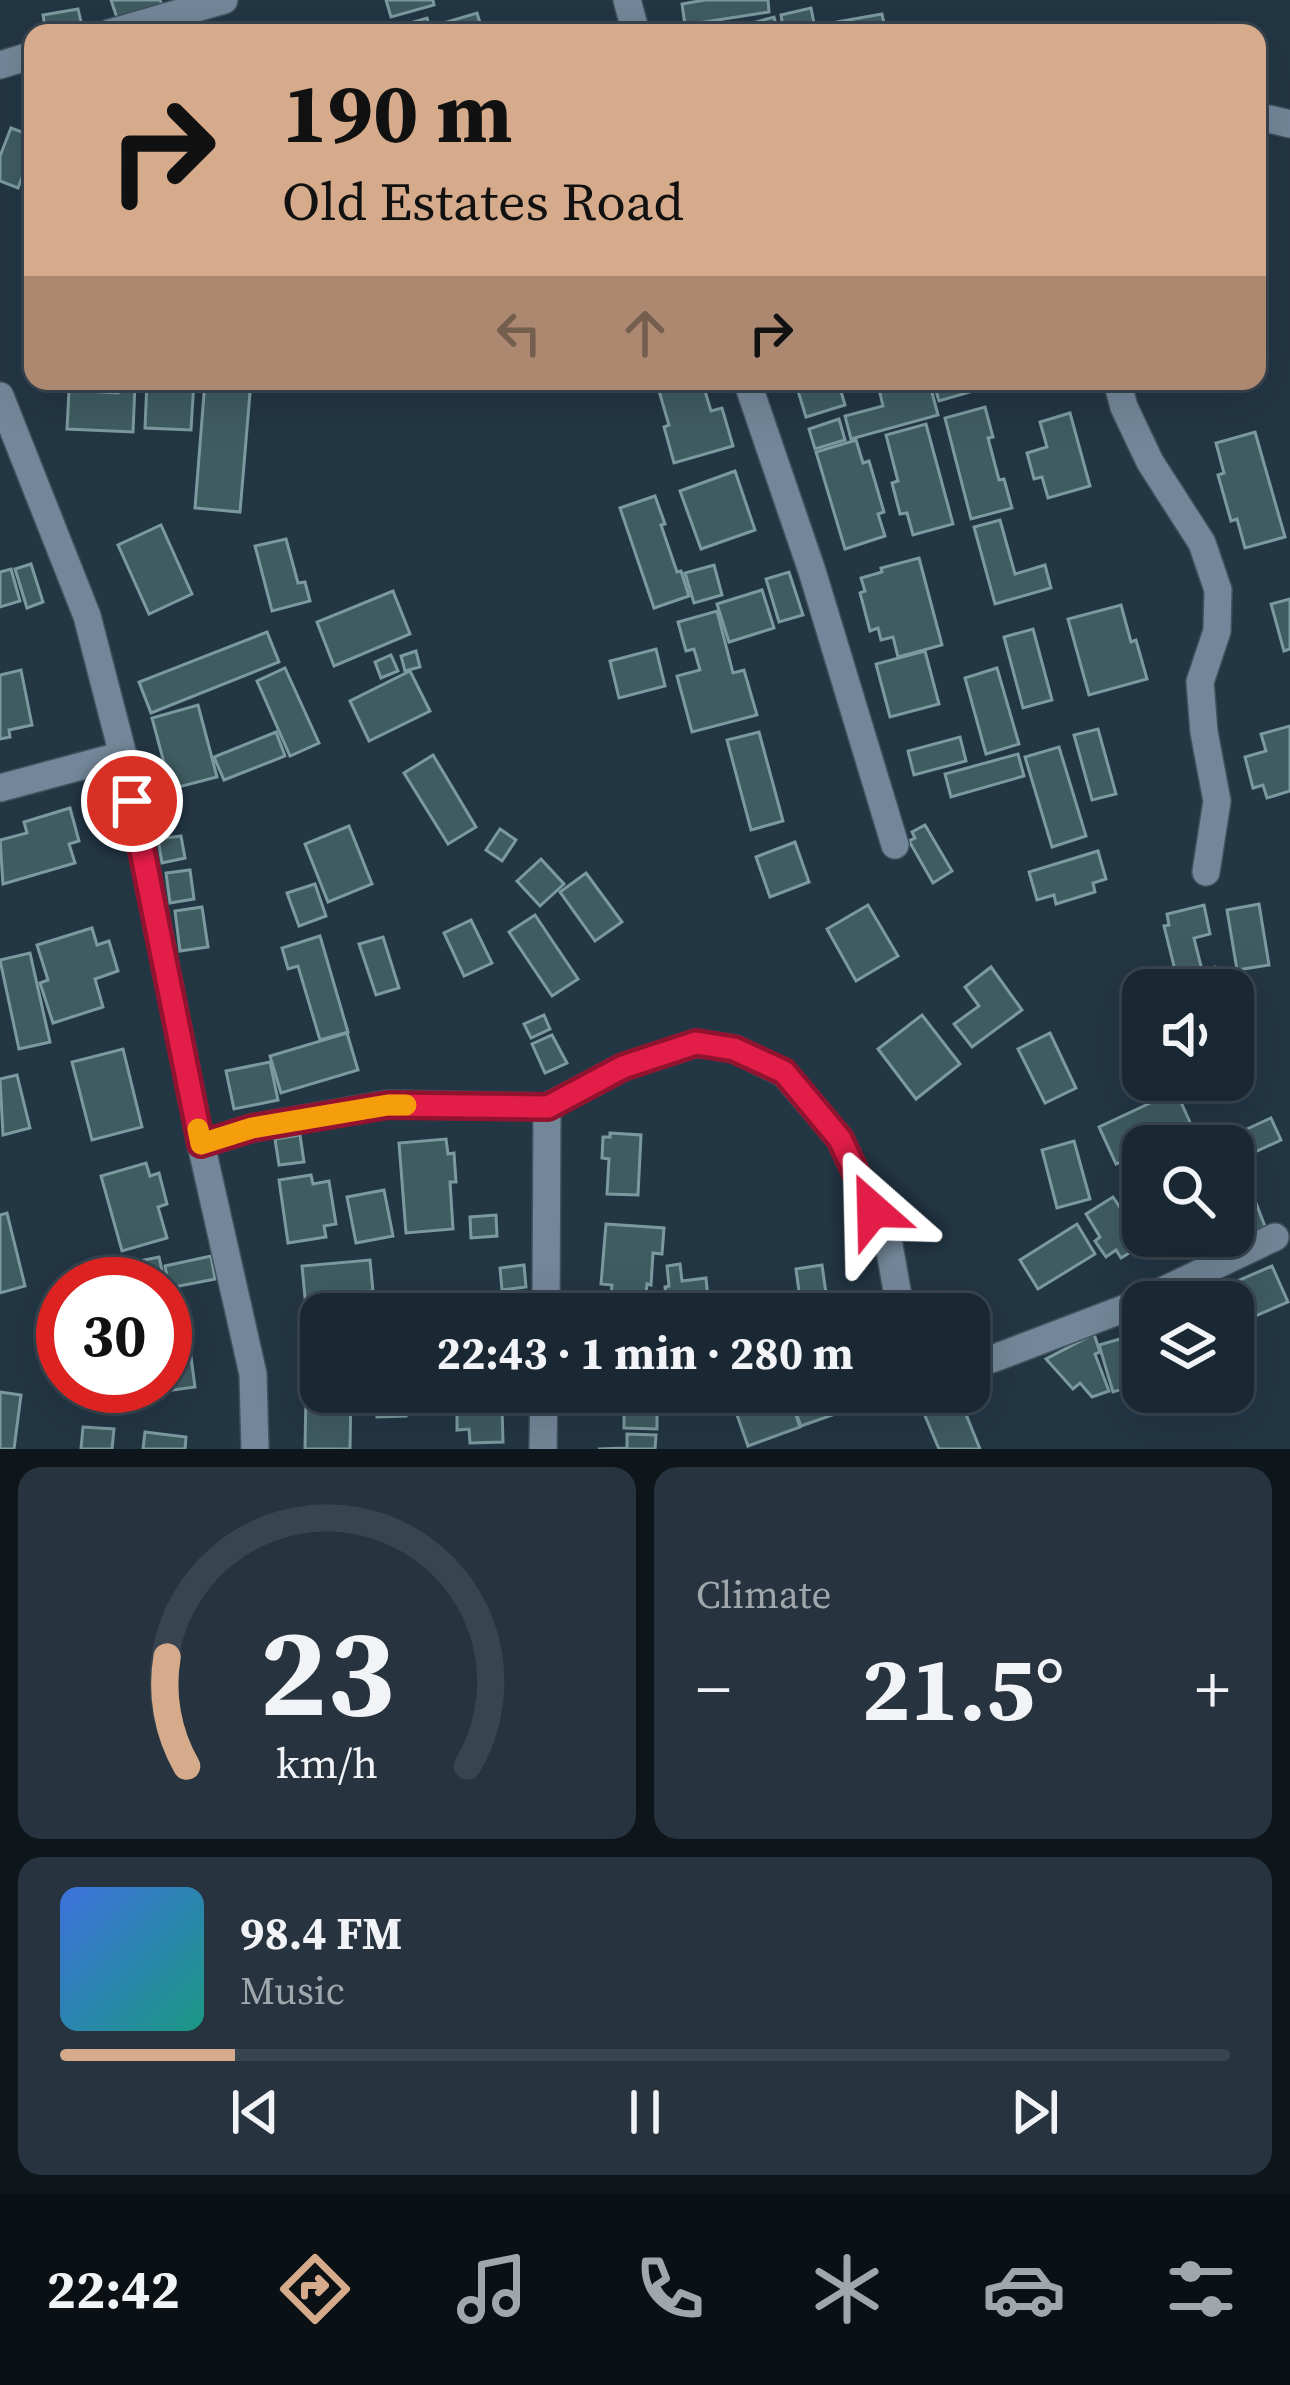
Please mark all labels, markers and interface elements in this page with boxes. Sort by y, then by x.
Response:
text: 190 m [282,55,513,170]
icon: right [84,72,240,228]
text: Old Estates Road [282,164,684,238]
icon: left [486,300,552,366]
icon: ahead [612,300,678,366]
icon: right [738,300,804,366]
pin [81,750,183,852]
icon: arrive [99,768,165,834]
map controls [1122,969,1254,1413]
button: sound [1122,969,1254,1101]
button: search [1122,1125,1254,1257]
position arrow [810,1147,936,1273]
speed limit sign: 30 [36,1257,192,1413]
button: layers [1122,1281,1254,1413]
text: 22:43 · 1 min · 280 m [437,1322,853,1384]
text: Climate [696,1568,831,1621]
text: 23 [259,1586,395,1757]
text: 21.5° [862,1627,1064,1750]
text: − [696,1644,731,1734]
text: + [1195,1644,1230,1734]
text: km/h [276,1734,378,1792]
text: 98.4 FM [240,1902,402,1964]
text: Music [240,1964,345,2017]
icon: previous [222,2079,288,2145]
icon: pause [612,2079,678,2145]
icon: next [1002,2079,1068,2145]
icon: directions [273,2247,357,2331]
icon: music [450,2247,534,2331]
icon: phone [628,2247,712,2331]
icon: climate [805,2247,889,2331]
icon: car [982,2247,1066,2331]
icon: filters [1159,2247,1243,2331]
text: 22:42 [47,2252,180,2326]

